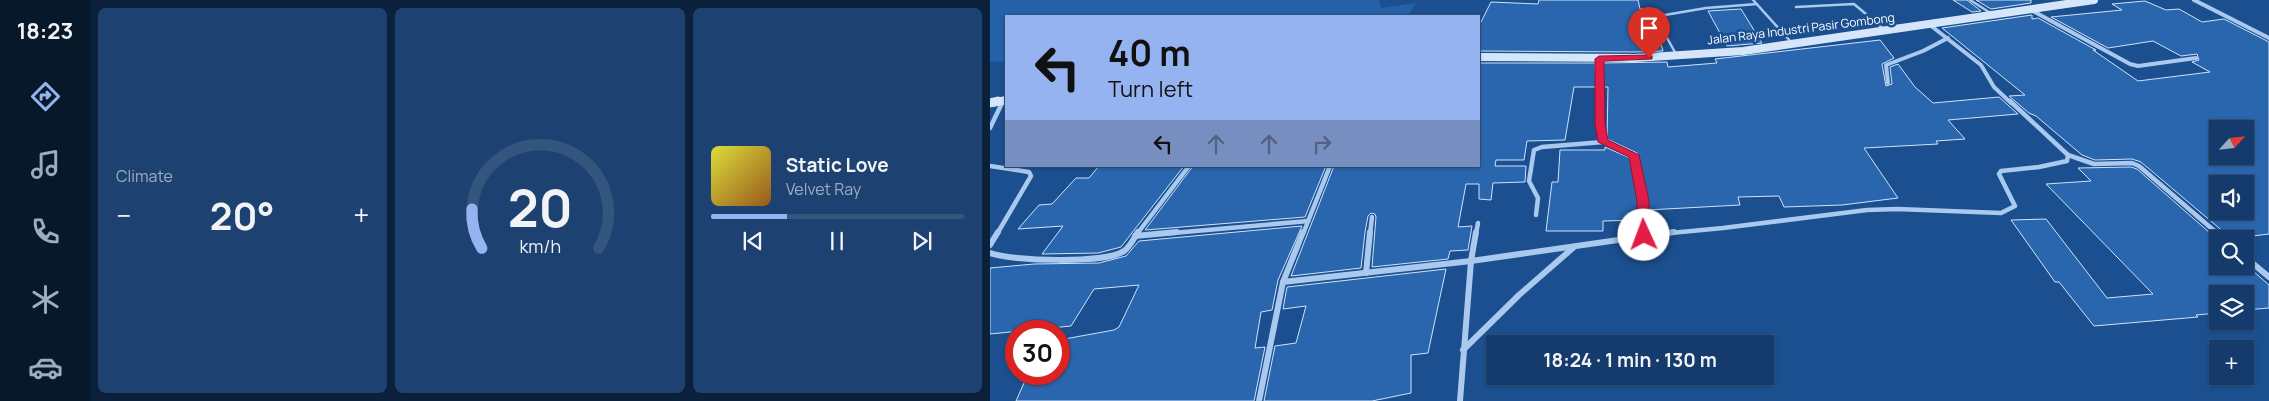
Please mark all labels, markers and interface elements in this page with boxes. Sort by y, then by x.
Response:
pin [1628,7,1670,58]
street label: Jalan Raya Industri Pasir Gombong [1706,9,1896,48]
icon: arrive [1635,14,1663,42]
text: 18:23 [17,16,73,46]
text: 40 m [1108,29,1191,77]
icon: left [1025,35,1090,100]
text: Turn left [1108,74,1193,104]
icon: directions [28,79,63,114]
north arrow [2209,120,2254,165]
map controls [2209,120,2254,385]
icon: left [1149,130,1177,158]
icon: ahead [1202,130,1230,158]
icon: ahead [1255,130,1283,158]
icon: right [1308,130,1336,158]
icon: music [28,147,63,182]
text: Static Love [786,152,889,178]
text: Climate [116,165,173,187]
text: 20 [507,172,573,243]
button: sound [2209,175,2254,220]
text: Velvet Ray [786,178,861,200]
text: 20° [210,189,275,241]
text: − [116,196,131,234]
text: + [353,196,369,234]
position arrow [1617,208,1669,260]
icon: phone [28,214,63,249]
icon: previous [739,227,767,255]
icon: pause [823,227,851,255]
icon: next [908,227,936,255]
button: search [2209,230,2254,275]
text: km/h [519,234,561,258]
icon: climate [28,282,63,317]
button: layers [2209,285,2254,330]
speed limit sign: 30 [1005,320,1070,385]
button: + [2209,340,2254,385]
text: 18:24 · 1 min · 130 m [1543,347,1717,373]
icon: car [28,350,63,385]

